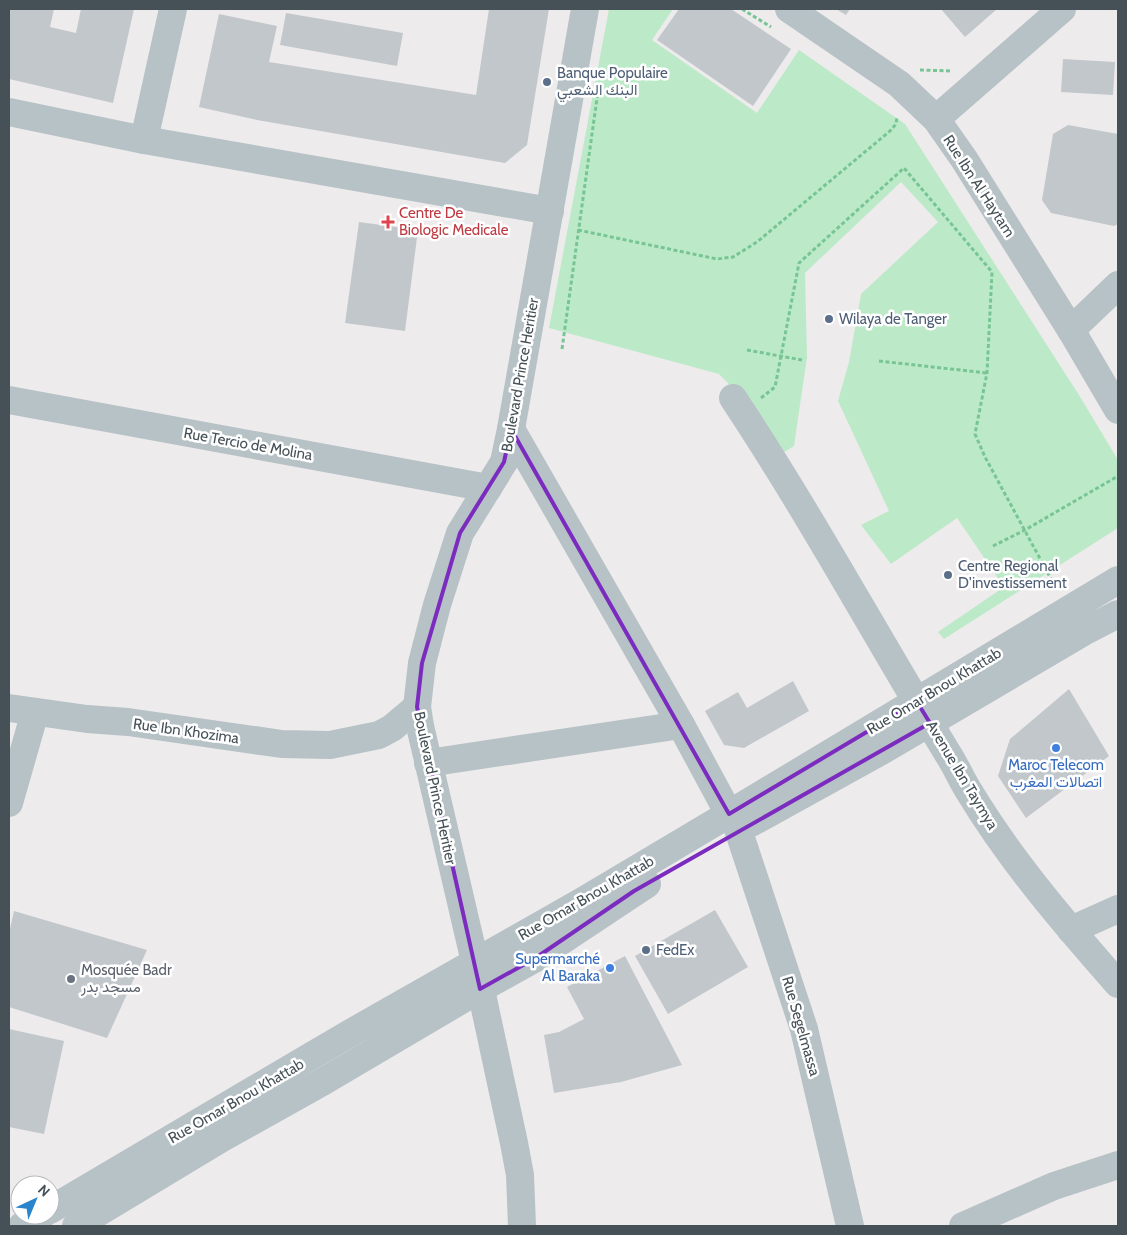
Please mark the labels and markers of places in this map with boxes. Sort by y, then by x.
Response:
place label: Banque Populaire البنك الشعبي [557,64,668,103]
marker: Banque Populaire البنك الشعبي [541,76,553,88]
place label: Centre De Biologic Medicale [399,204,509,239]
marker: Centre De Biologic Medicale [381,215,395,229]
place label: Wilaya de Tanger [839,310,947,328]
marker: Wilaya de Tanger [823,313,835,325]
place label: Centre Regional D'investissement [958,557,1067,592]
marker: Centre Regional D'investissement [942,569,954,581]
marker: Maroc Telecom اتصالات المغرب [1050,742,1062,754]
place label: Maroc Telecom اتصالات المغرب [1008,756,1104,791]
place label: FedEx [656,941,694,959]
marker: FedEx [640,944,652,956]
place label: Supermarché Al Baraka [515,950,601,985]
place label: Mosquée Badr مسجد بدر [80,961,172,996]
marker: Supermarché Al Baraka [604,962,616,974]
marker: Mosquée Badr مسجد بدر [65,973,77,985]

